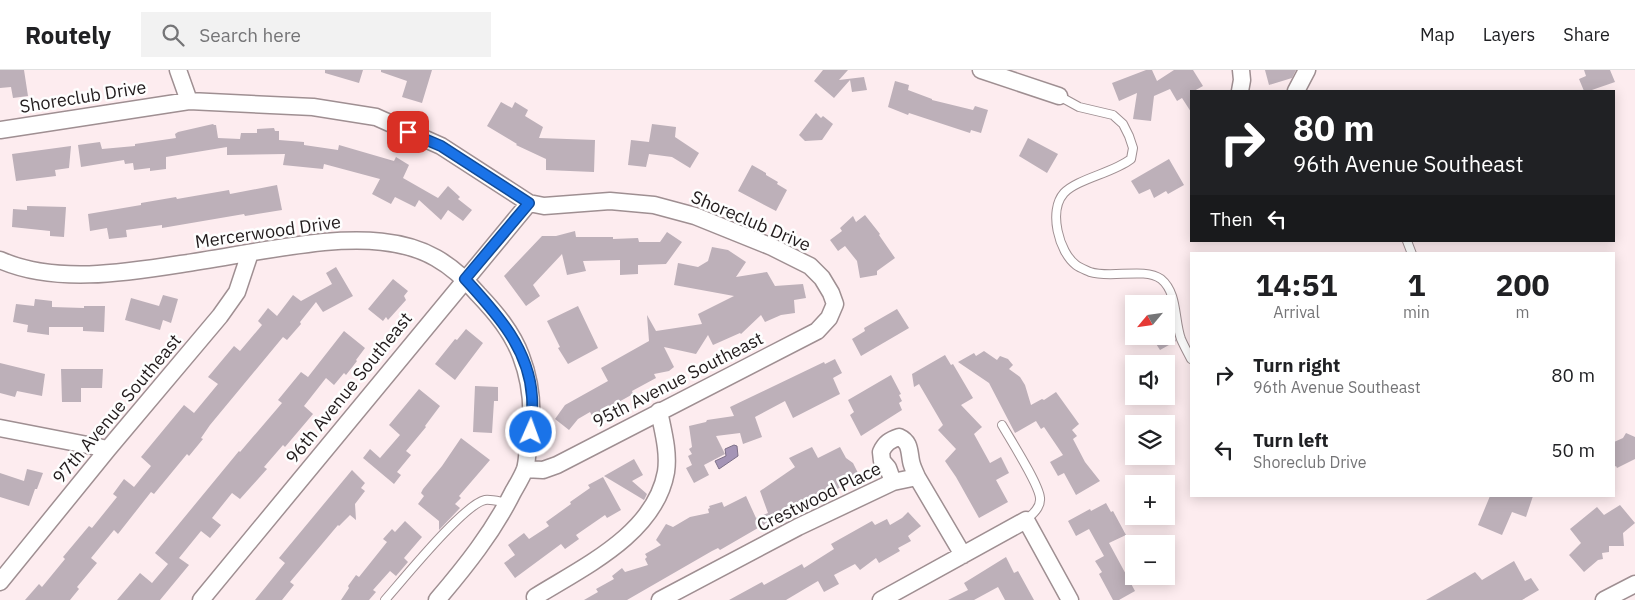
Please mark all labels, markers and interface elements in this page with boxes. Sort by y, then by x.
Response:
search box [141,12,491,57]
text: Routely [25,19,111,51]
icon: search [159,21,187,49]
text: Search here [199,23,301,47]
text: Map [1420,23,1455,46]
text: Layers [1483,23,1535,46]
text: Share [1563,23,1610,46]
street label: Shoreclub Drive [18,75,148,118]
text: 80 m [1293,105,1375,151]
icon: right [1210,110,1275,175]
pin [387,111,429,153]
icon: arrive [394,118,422,146]
text: 96th Avenue Southeast [1293,149,1523,178]
street label: Shoreclub Drive [688,185,815,256]
icon: left [1263,205,1291,233]
text: Then [1210,207,1253,231]
street label: Mercerwood Drive [194,210,342,253]
text: 14:51 [1256,265,1337,304]
text: 1 [1407,265,1425,304]
text: 200 [1495,265,1549,304]
north arrow [1125,295,1175,345]
map controls [1125,295,1175,585]
text: Arrival [1273,302,1320,322]
text: min [1403,302,1430,322]
text: m [1515,302,1529,322]
street label: 96th Avenue Southeast [280,307,417,468]
street label: 95th Avenue Southeast [589,327,767,433]
street label: 97th Avenue Southeast [47,329,186,488]
text: Turn right [1253,353,1340,377]
button: sound [1125,355,1175,405]
icon: right [1210,361,1238,389]
text: 80 m [1551,363,1595,387]
text: 96th Avenue Southeast [1253,377,1421,397]
position arrow [504,405,556,457]
button: layers [1125,415,1175,465]
text: Turn left [1253,428,1329,452]
icon: left [1210,436,1238,464]
text: 50 m [1551,438,1595,462]
text: Shoreclub Drive [1253,452,1367,472]
street label: Crestwood Place [753,456,885,537]
button: + [1125,475,1175,525]
button: − [1125,535,1175,585]

